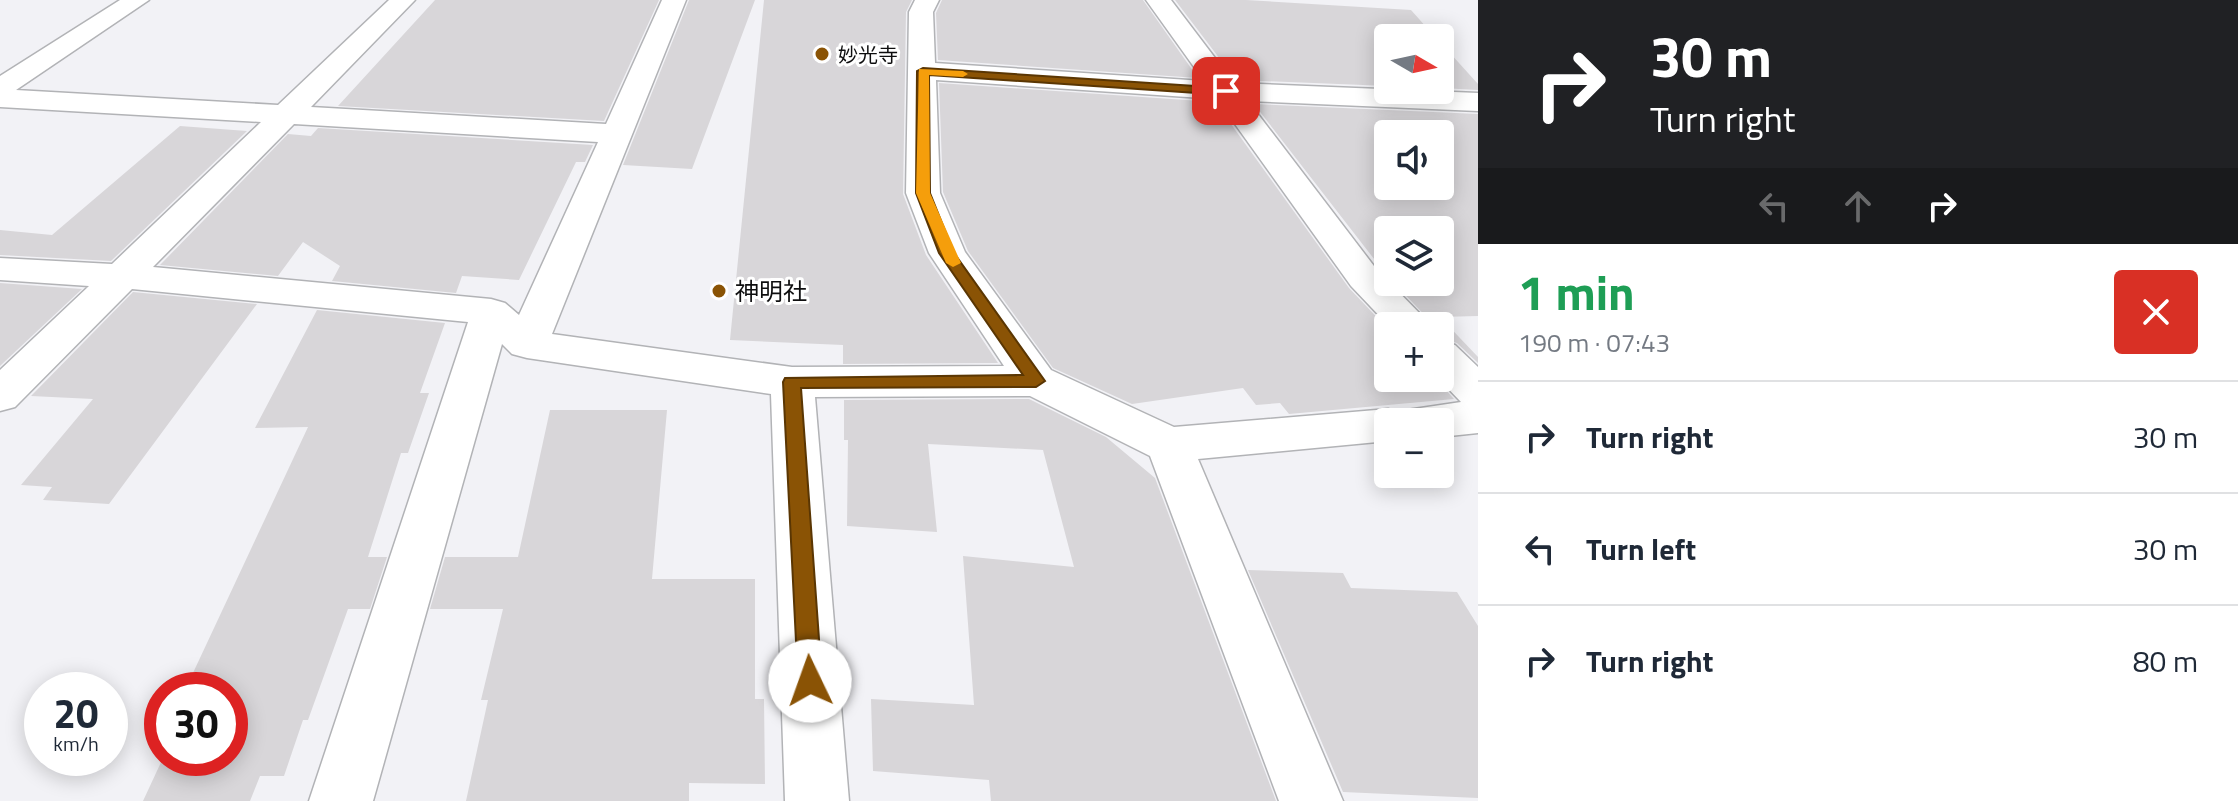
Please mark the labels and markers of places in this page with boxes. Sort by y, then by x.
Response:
place label: 妙光寺 [838,39,898,70]
marker: 妙光寺 [813,45,831,63]
pin [1192,57,1260,125]
place label: 神明社 [735,273,807,309]
marker: 神明社 [710,282,728,300]

